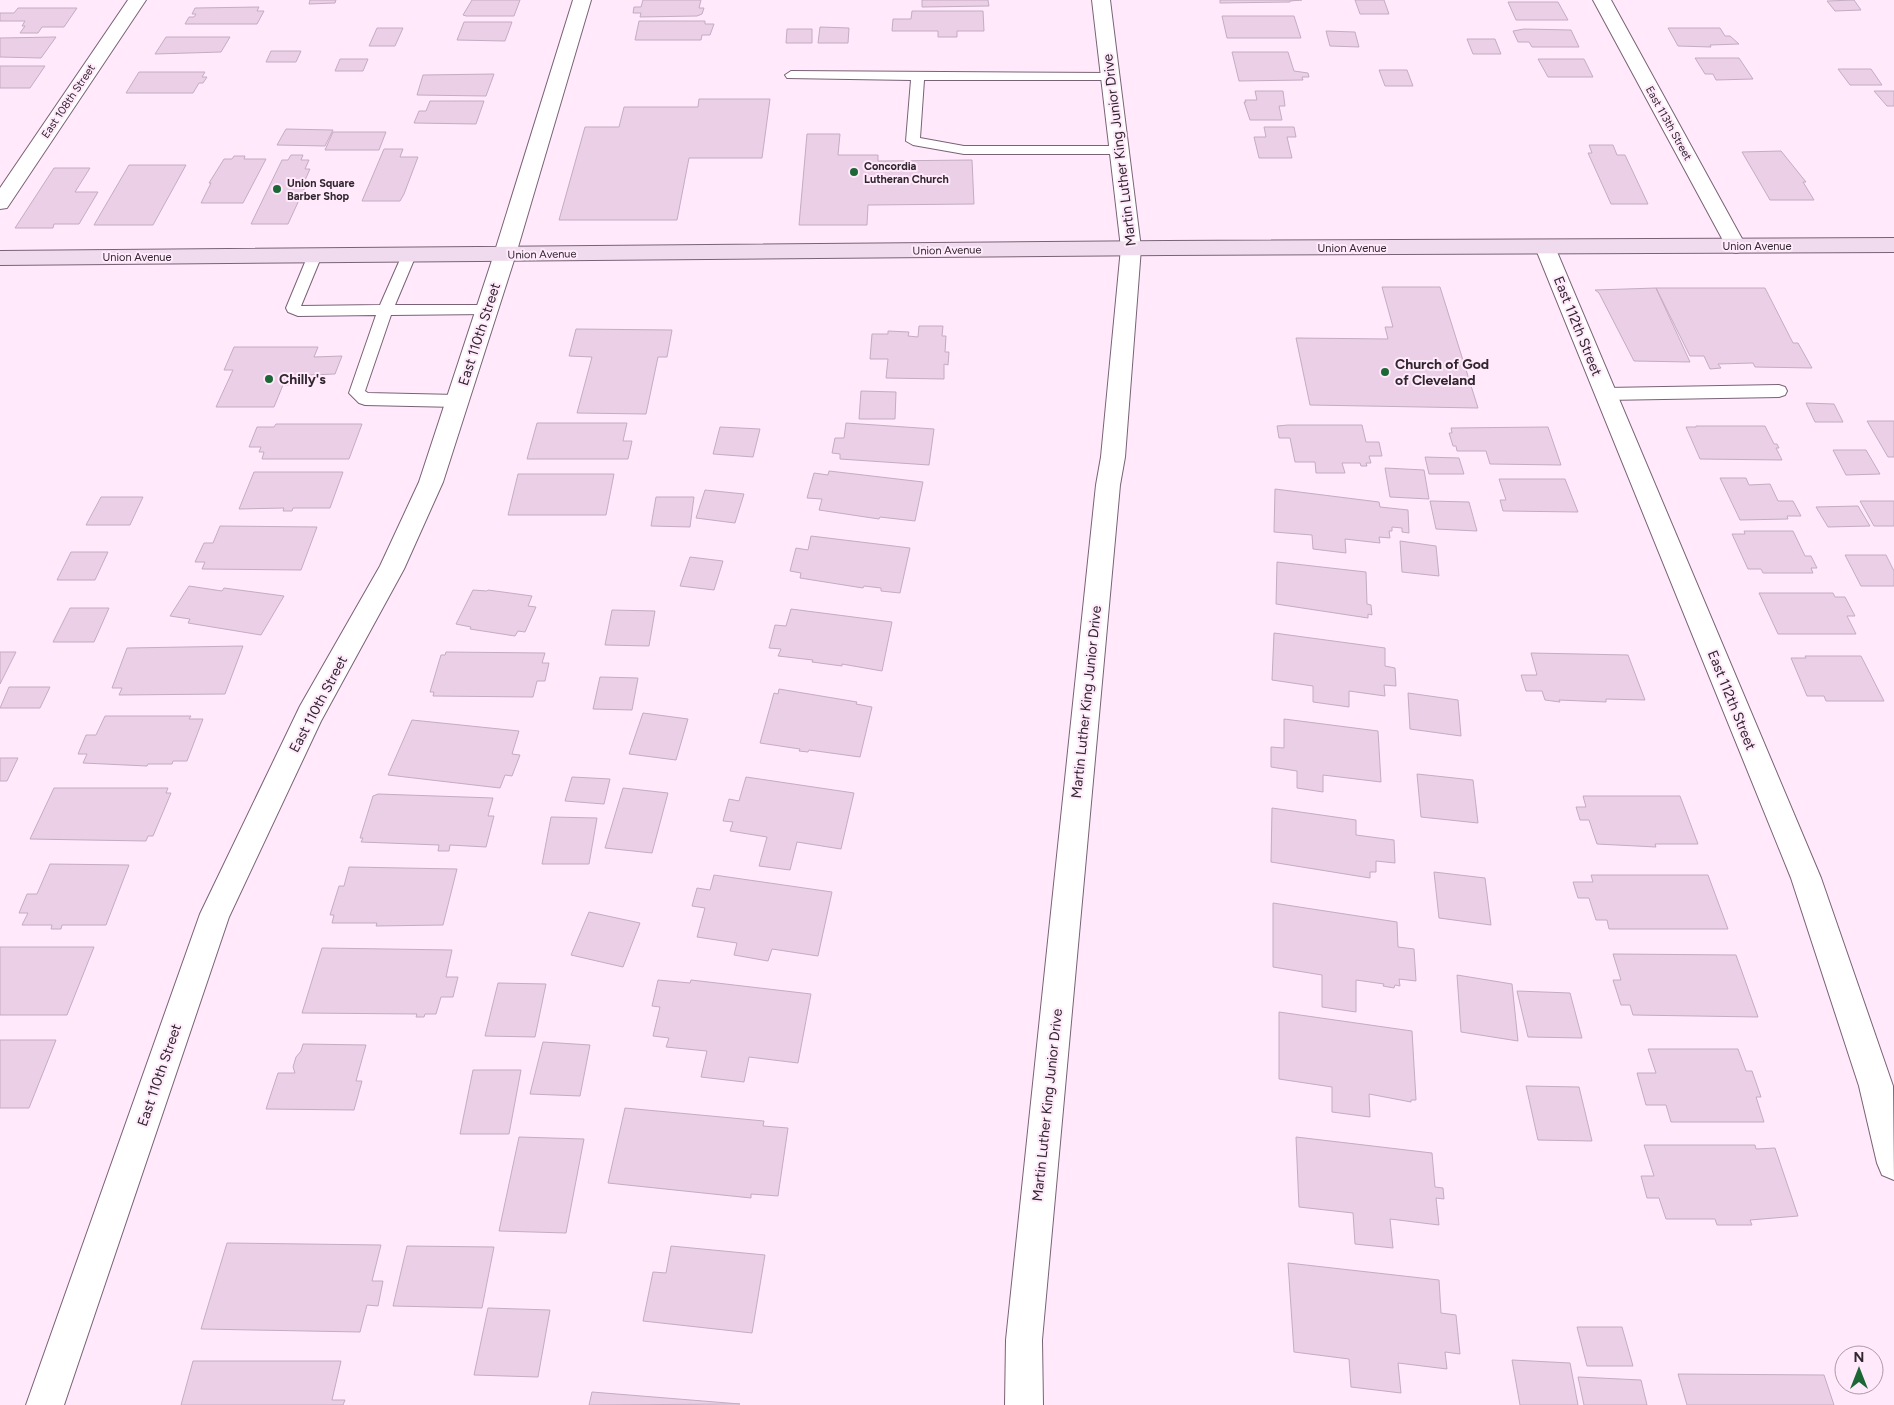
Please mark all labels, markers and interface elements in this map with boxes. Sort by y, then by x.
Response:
street label: Martin Luther King Junior Drive [1099,52,1140,247]
street label: East 108th Street [39,62,98,141]
street label: East 113th Street [1643,84,1694,163]
place label: Concordia Lutheran Church [864,160,949,186]
marker: Concordia Lutheran Church [848,166,860,178]
place label: Union Square Barber Shop [287,177,355,203]
marker: Union Square Barber Shop [271,183,283,195]
street label: Union Avenue [1723,240,1791,253]
street label: Union Avenue [1318,242,1386,255]
street label: Union Avenue [912,243,982,258]
street label: Union Avenue [507,247,577,262]
street label: Union Avenue [103,251,171,264]
street label: East 112th Street [1550,274,1605,378]
street label: East 110th Street [455,281,504,388]
place label: Church of God of Cleveland [1395,356,1489,389]
marker: Church of God of Cleveland [1379,366,1391,378]
place label: Chilly's [279,371,326,388]
marker: Chilly's [263,373,275,385]
street label: Martin Luther King Junior Drive [1068,605,1105,799]
street label: East 112th Street [1704,648,1759,752]
street label: East 110th Street [286,653,351,755]
street label: Martin Luther King Junior Drive [1029,1008,1066,1202]
street label: East 110th Street [134,1022,185,1129]
north arrow [1834,1345,1884,1395]
text: N [1854,1349,1864,1366]

